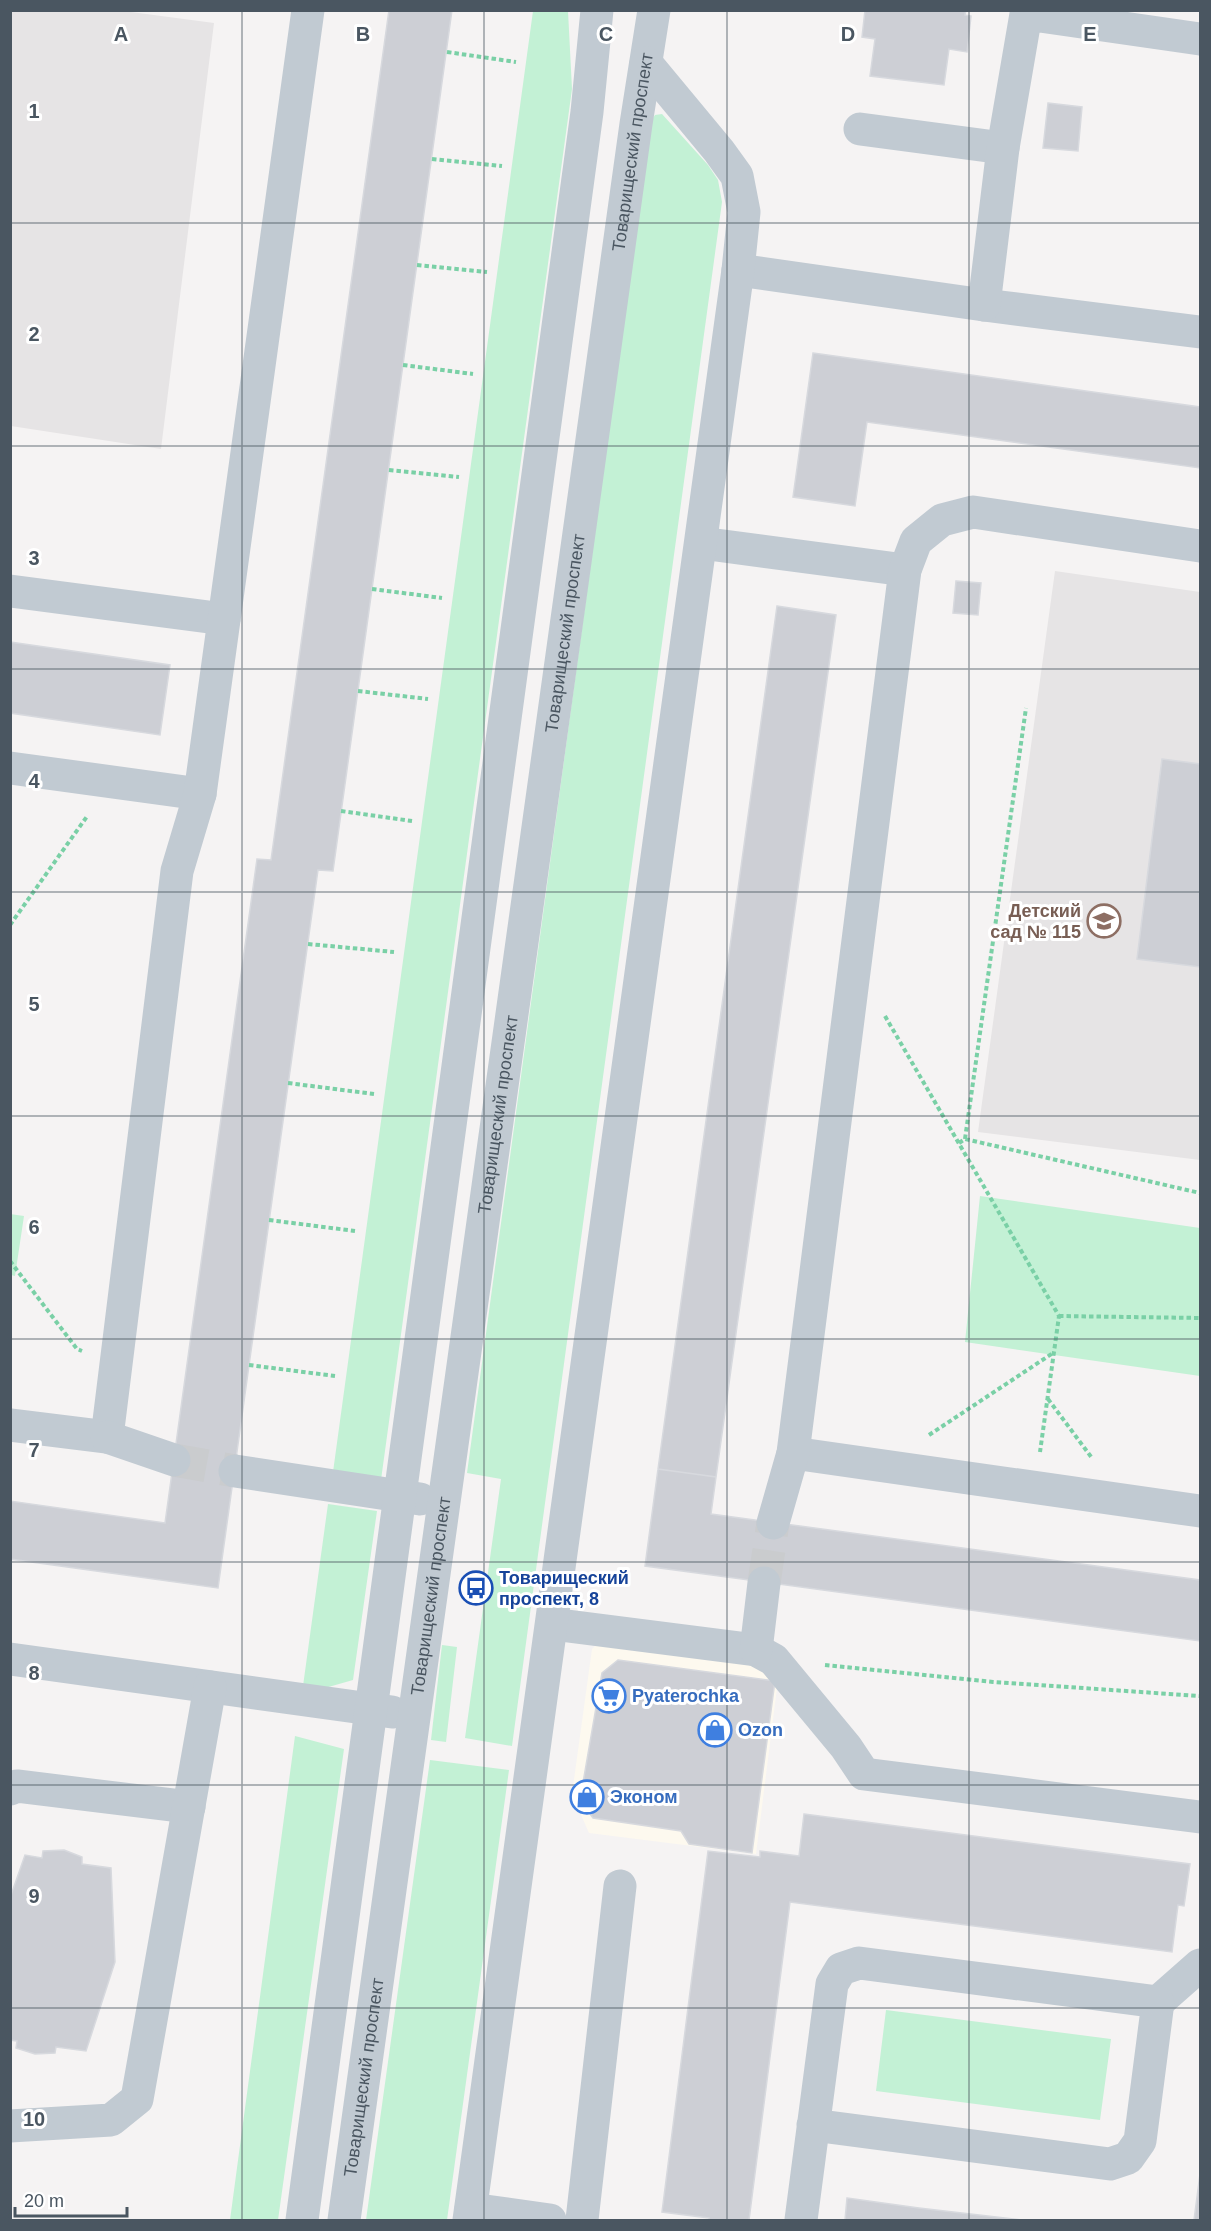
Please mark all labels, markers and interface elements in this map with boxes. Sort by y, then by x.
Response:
text: A [114,23,128,45]
text: B [356,23,370,45]
text: C [599,23,613,45]
text: D [841,23,855,45]
text: E [1083,23,1097,45]
street label: Товарищеский проспект [608,51,657,253]
text: 1 [28,100,40,122]
text: 2 [28,323,40,345]
street label: Товарищеский проспект [541,533,589,734]
text: 3 [28,547,40,569]
text: 4 [28,770,40,792]
place label: Детский сад № 115 [990,901,1081,942]
school or university icon: Детский сад № 115 [1086,903,1122,939]
text: 5 [28,993,40,1015]
street label: Товарищеский проспект [474,1014,522,1215]
text: 6 [28,1216,40,1238]
text: 7 [28,1439,40,1461]
street label: Товарищеский проспект [407,1495,455,1697]
place label: Товарищеский проспект, 8 [499,1568,629,1609]
bus stop icon: Товарищеский проспект, 8 [458,1570,494,1606]
text: 8 [28,1662,40,1684]
supermarket icon: Pyaterochka [591,1678,627,1714]
place label: Pyaterochka [632,1686,740,1706]
shop icon: Ozon [697,1712,733,1748]
place label: Ozon [738,1720,783,1740]
shop icon: Эконом [569,1779,605,1815]
place label: Эконом [610,1787,678,1807]
text: 9 [28,1885,40,1907]
street label: Товарищеский проспект [340,1977,388,2178]
text: 10 [23,2108,45,2130]
scale bar [15,2180,128,2218]
text: 20 m [24,2191,64,2211]

